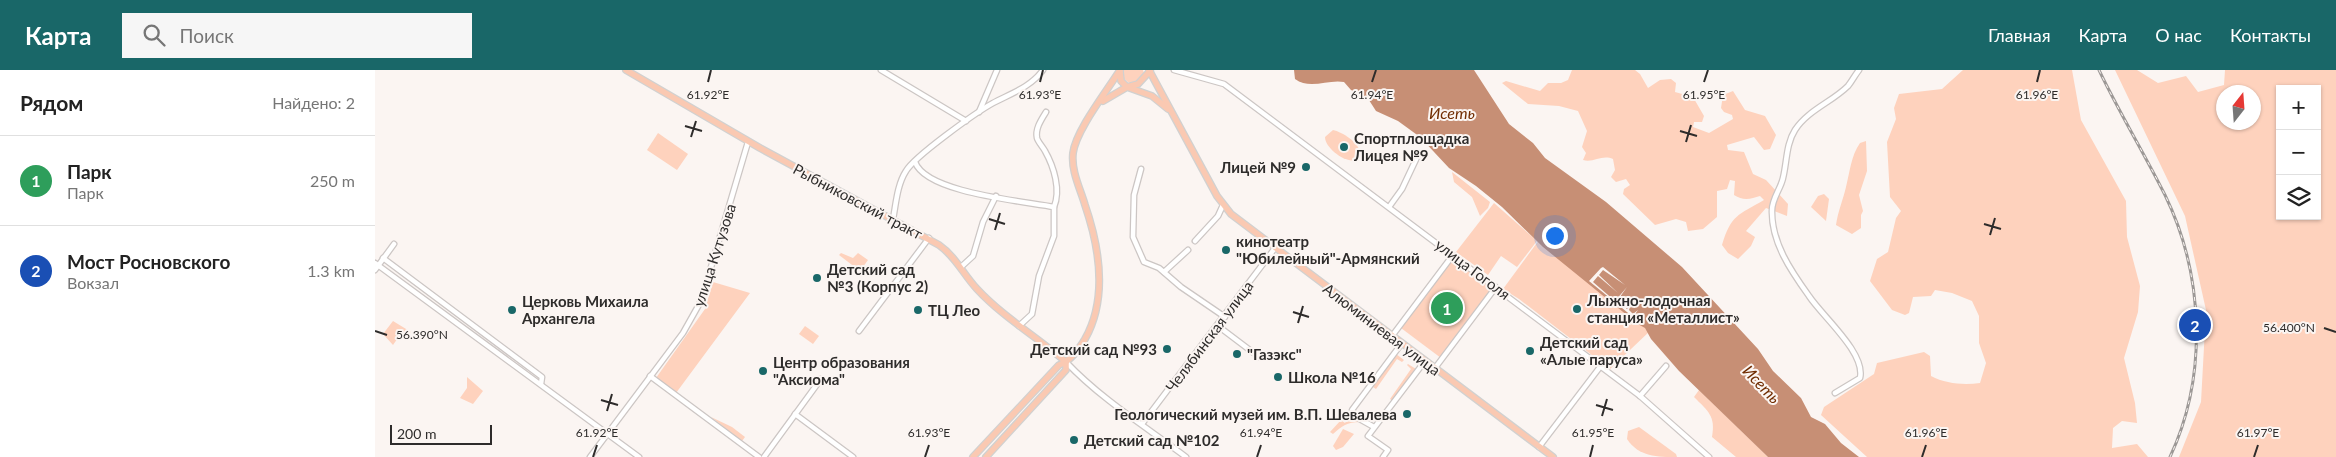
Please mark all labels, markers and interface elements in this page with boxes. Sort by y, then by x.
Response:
search box [122,13,472,58]
text: Карта [25,21,92,50]
icon: search [140,21,168,49]
text: Поиск [180,24,234,47]
text: Главная [1988,24,2051,46]
text: Карта [2079,24,2127,46]
text: О нас [2155,24,2202,46]
text: Контакты [2230,24,2311,46]
north arrow [2216,85,2261,130]
map controls [2276,85,2321,220]
button: + [2276,85,2321,130]
text: 61.92°E [687,87,729,102]
text: 61.93°E [1019,87,1061,102]
text: 61.94°E [1351,87,1393,102]
text: 61.95°E [1683,87,1725,102]
text: 61.96°E [2016,87,2058,102]
text: Рядом [20,90,83,115]
text: Найдено: 2 [272,93,355,112]
water label: Исеть [1429,103,1475,122]
place label: Спортплощадка Лицея №9 [1353,129,1469,164]
button: − [2276,130,2321,175]
marker: Спортплощадка Лицея №9 [1338,141,1350,153]
place label: Лицей №9 [1219,158,1296,176]
street label: Рыбниковский тракт [790,159,926,243]
text: Парк [67,160,112,183]
marker: Лицей №9 [1300,161,1312,173]
text: 1 [31,171,41,190]
text: 250 m [310,171,355,190]
button: layers [2276,175,2321,220]
text: Парк [67,183,104,202]
street label: улица Кутузова [689,201,739,309]
your location [1542,223,1568,249]
place label: кинотеатр "Юбилейный"-Армянский [1236,232,1420,267]
street label: улица Гоголя [1432,235,1514,303]
marker: кинотеатр "Юбилейный"-Армянский [1220,244,1232,256]
text: Мост Росновского [67,250,230,273]
place label: Детский сад №3 (Корпус 2) [827,260,928,295]
text: 2 [31,261,41,280]
text: 1.3 km [307,261,355,280]
marker: Детский сад №3 (Корпус 2) [811,272,823,284]
text: Вокзал [67,273,119,292]
street label: Челябинская улица [1161,277,1257,395]
street label: Алюминиевая улица [1320,279,1444,379]
pin: 1 [1431,289,1463,327]
place label: Лыжно-лодочная станция «Металлист» [1586,291,1740,326]
place label: Церковь Михаила Архангела [521,292,649,327]
place label: ТЦ Лео [928,301,980,319]
marker: Лыжно-лодочная станция «Металлист» [1571,303,1583,315]
marker: Церковь Михаила Архангела [506,304,518,316]
marker: ТЦ Лео [912,304,924,316]
pin: 2 [2179,306,2211,344]
text: 56.400°N [2263,320,2315,335]
text: 56.390°N [396,327,448,342]
place label: Детский сад «Алые паруса» [1540,333,1643,368]
place label: Детский сад №93 [1030,340,1157,358]
marker: Детский сад №93 [1161,343,1173,355]
place label: "Газэкс" [1247,345,1302,363]
marker: Детский сад «Алые паруса» [1524,345,1536,357]
marker: "Газэкс" [1231,348,1243,360]
place label: Центр образования "Аксиома" [773,353,910,388]
water label: Исеть [1739,361,1785,407]
marker: Центр образования "Аксиома" [757,365,769,377]
place label: Школа №16 [1288,368,1376,386]
marker: Школа №16 [1272,371,1284,383]
place label: Геологический музей им. В.П. Шевалева [1114,405,1397,423]
marker: Геологический музей им. В.П. Шевалева [1401,408,1413,420]
scale bar [390,422,493,445]
text: 200 m [397,425,436,442]
text: 61.92°E [576,425,618,440]
text: 61.93°E [908,425,950,440]
text: 61.94°E [1240,425,1282,440]
text: 61.95°E [1572,425,1614,440]
text: 61.96°E [1905,425,1947,440]
text: 61.97°E [2237,425,2279,440]
place label: Детский сад №102 [1084,431,1220,449]
marker: Детский сад №102 [1068,434,1080,446]

